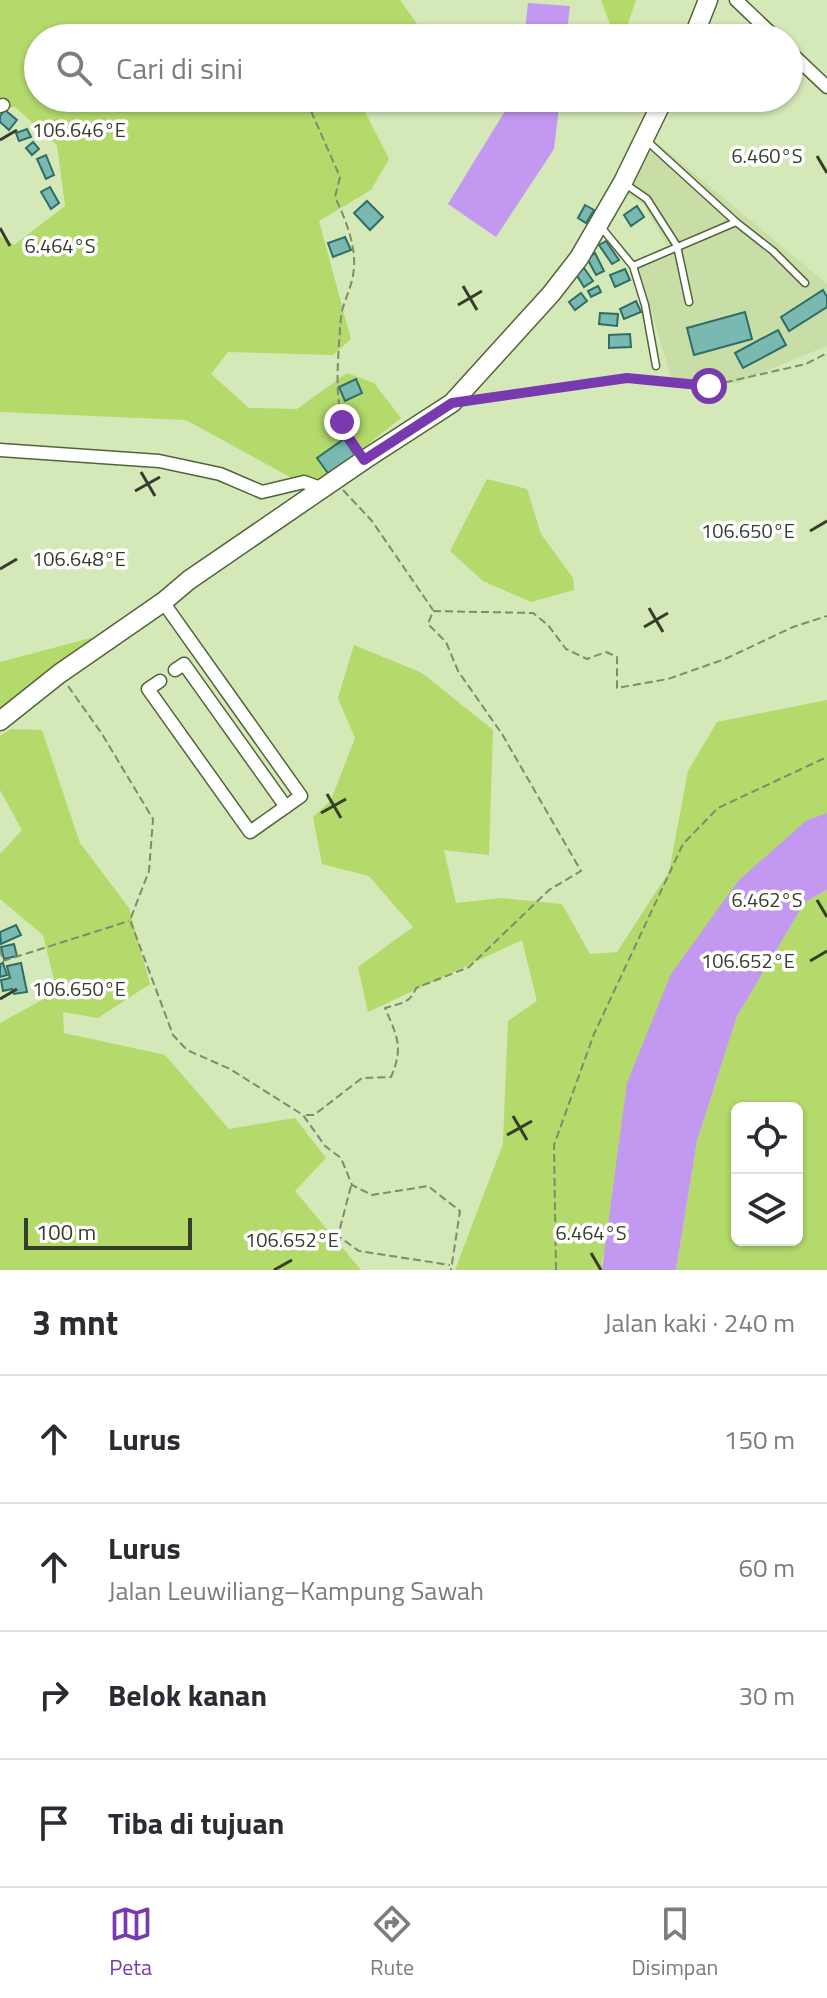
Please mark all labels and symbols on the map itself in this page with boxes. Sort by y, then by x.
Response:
text: 106.646°E [32,114,126,145]
text: 6.460°S [731,140,803,171]
text: 6.464°S [24,230,96,261]
route start [691,368,727,404]
route end [324,404,360,440]
text: 106.650°E [701,515,795,546]
text: 106.648°E [32,543,126,574]
text: 6.462°S [731,884,803,915]
text: 106.652°E [701,945,795,976]
text: 106.650°E [32,973,126,1004]
scale bar [24,1214,192,1250]
text: 6.464°S [555,1217,627,1248]
text: 106.652°E [245,1224,339,1255]

